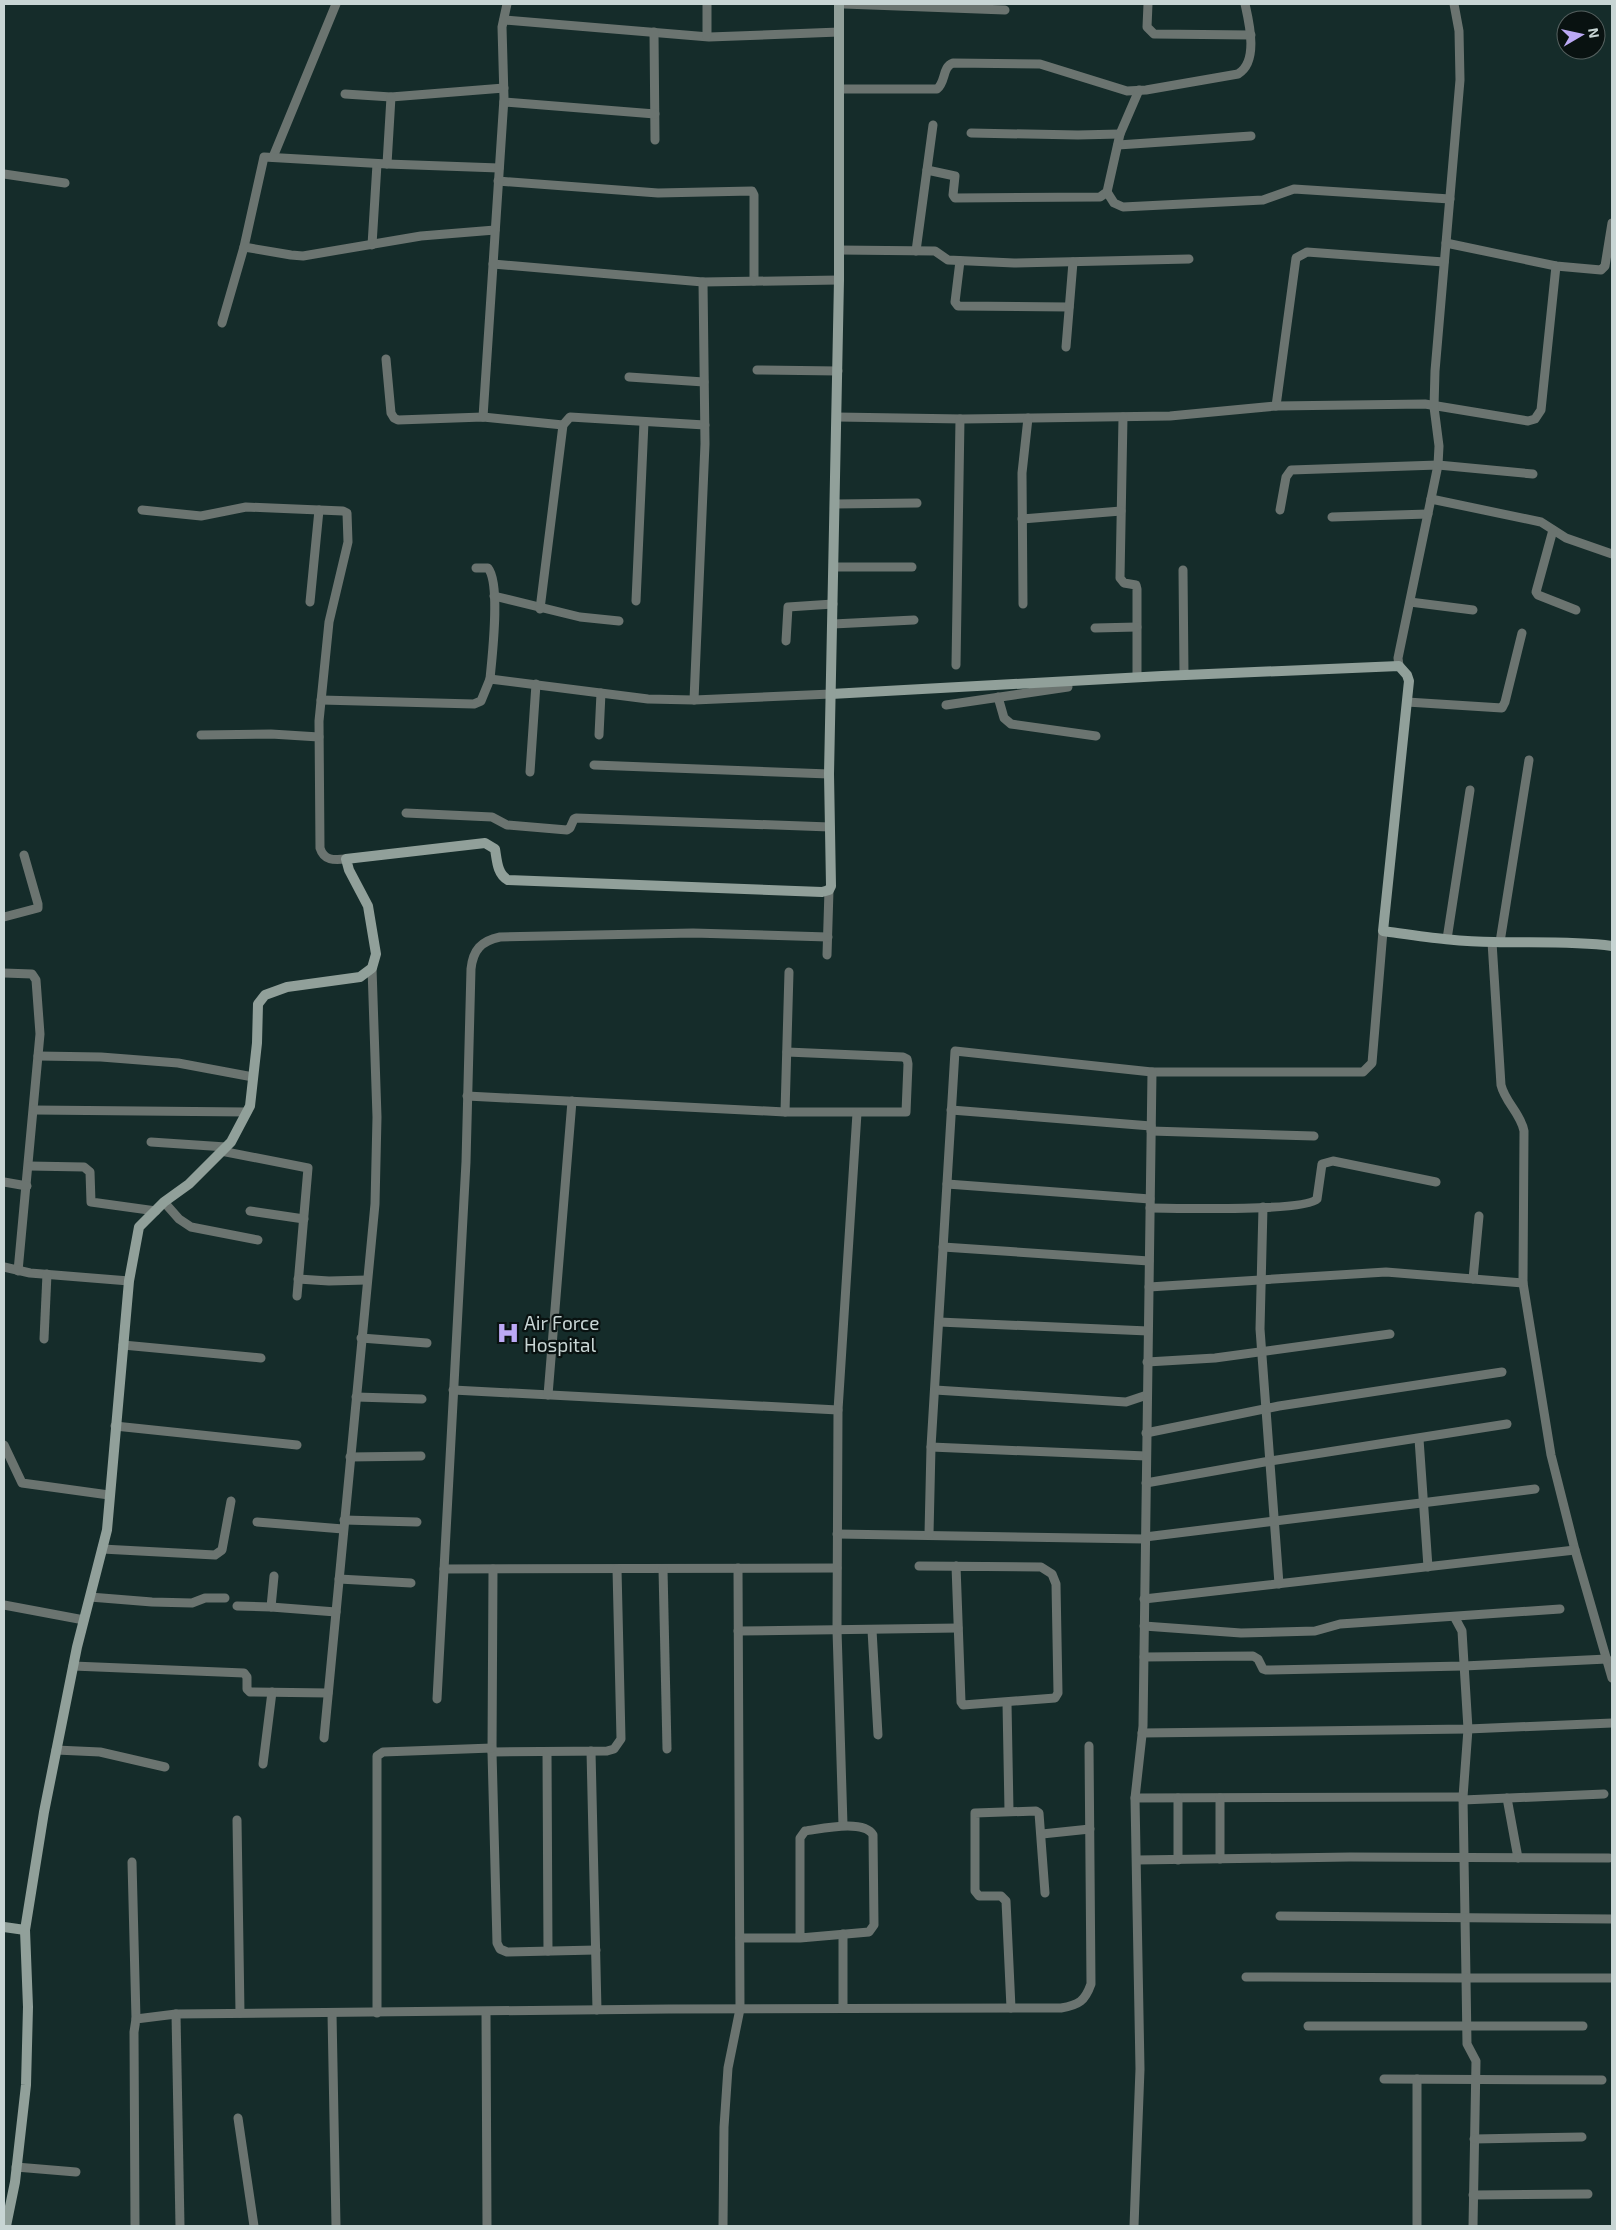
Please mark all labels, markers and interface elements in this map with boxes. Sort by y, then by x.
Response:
north arrow [1556,10,1606,60]
text: N [1585,27,1604,39]
place label: Air Force Hospital [524,1311,599,1356]
hospital icon: Air Force Hospital [495,1320,521,1346]

